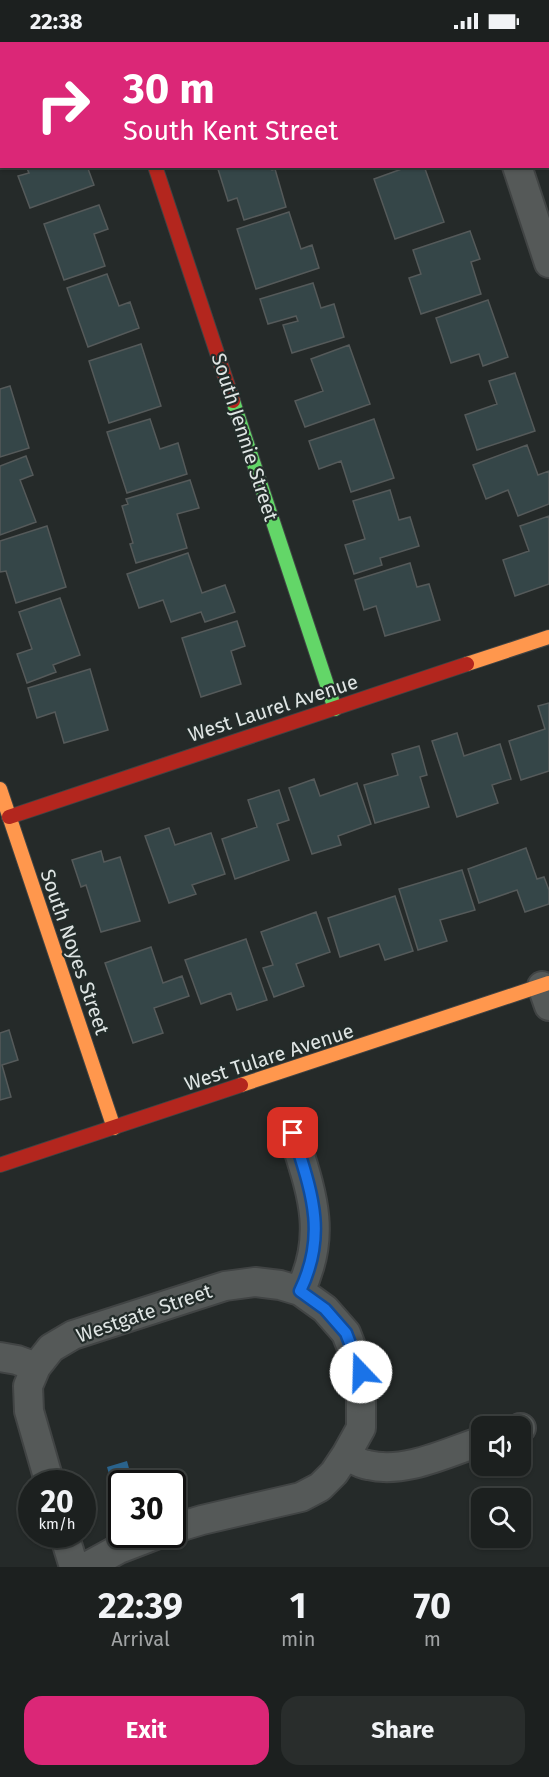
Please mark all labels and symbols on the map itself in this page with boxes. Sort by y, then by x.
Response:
street label: South Jennie Street [207,350,284,525]
street label: West Laurel Avenue [185,669,361,747]
street label: South Noyes Street [35,866,115,1039]
street label: West Tulare Avenue [181,1018,357,1096]
pin [267,1107,318,1158]
street label: Westgate Street [73,1278,216,1347]
position arrow [329,1340,393,1404]
speed limit sign: 30 [108,1470,186,1548]

